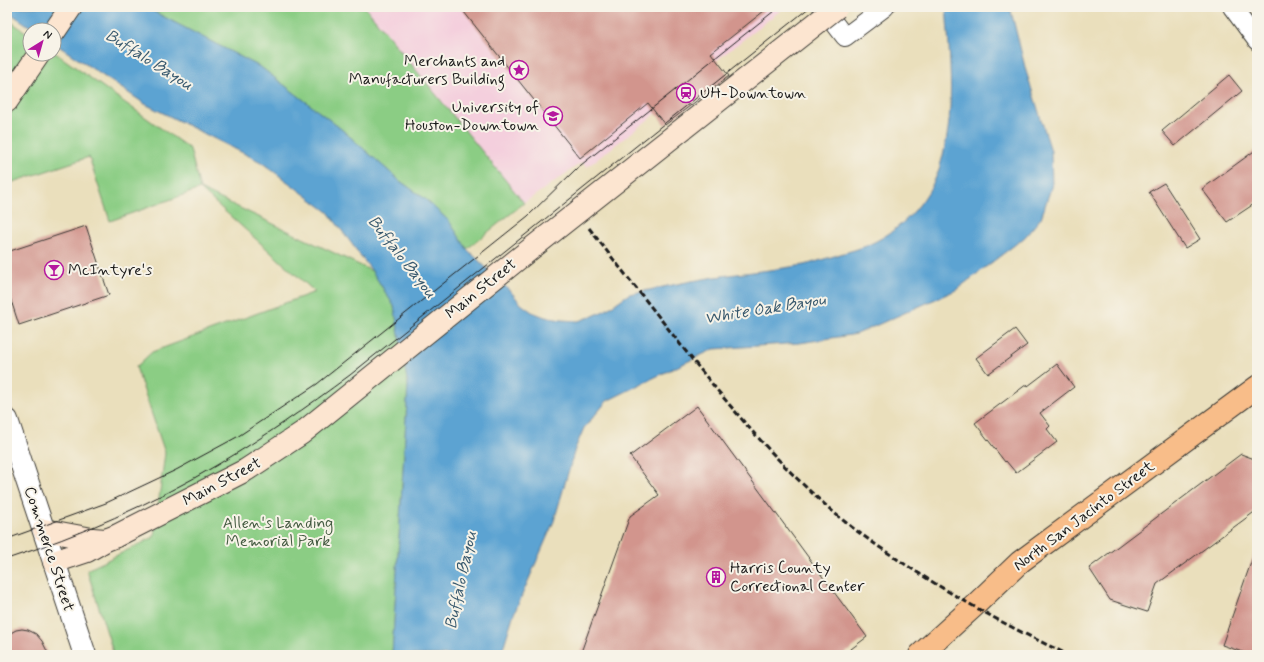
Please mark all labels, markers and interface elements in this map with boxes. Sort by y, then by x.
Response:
north arrow [22,22,62,62]
water label: Buffalo Bayou [101,24,197,96]
text: N [40,27,55,43]
place label: Merchants and Manufacturers Building [349,51,505,91]
place icon: Merchants and Manufacturers Building [508,59,530,81]
station icon: UH-Downtown [675,82,697,104]
place label: UH-Downtown [700,83,807,104]
place label: University of Houston-Downtown [405,97,539,136]
school or university icon: University of Houston-Downtown [542,105,564,127]
water label: Buffalo Bayou [363,211,441,303]
street label: Main Street [441,254,521,324]
bar icon: McIntyre's [43,259,65,281]
place label: McIntyre's [68,260,152,281]
water label: White Oak Bayou [703,288,828,329]
street label: Main Street [179,452,265,511]
street label: North San Jacinto Street [1009,456,1159,576]
street label: Commerce Street [19,484,79,615]
park label: Allen's Landing Memorial Park [223,513,333,552]
water label: Buffalo Bayou [440,529,482,631]
place label: Harris County Correctional Center [730,558,865,597]
building icon: Harris County Correctional Center [705,566,727,588]

